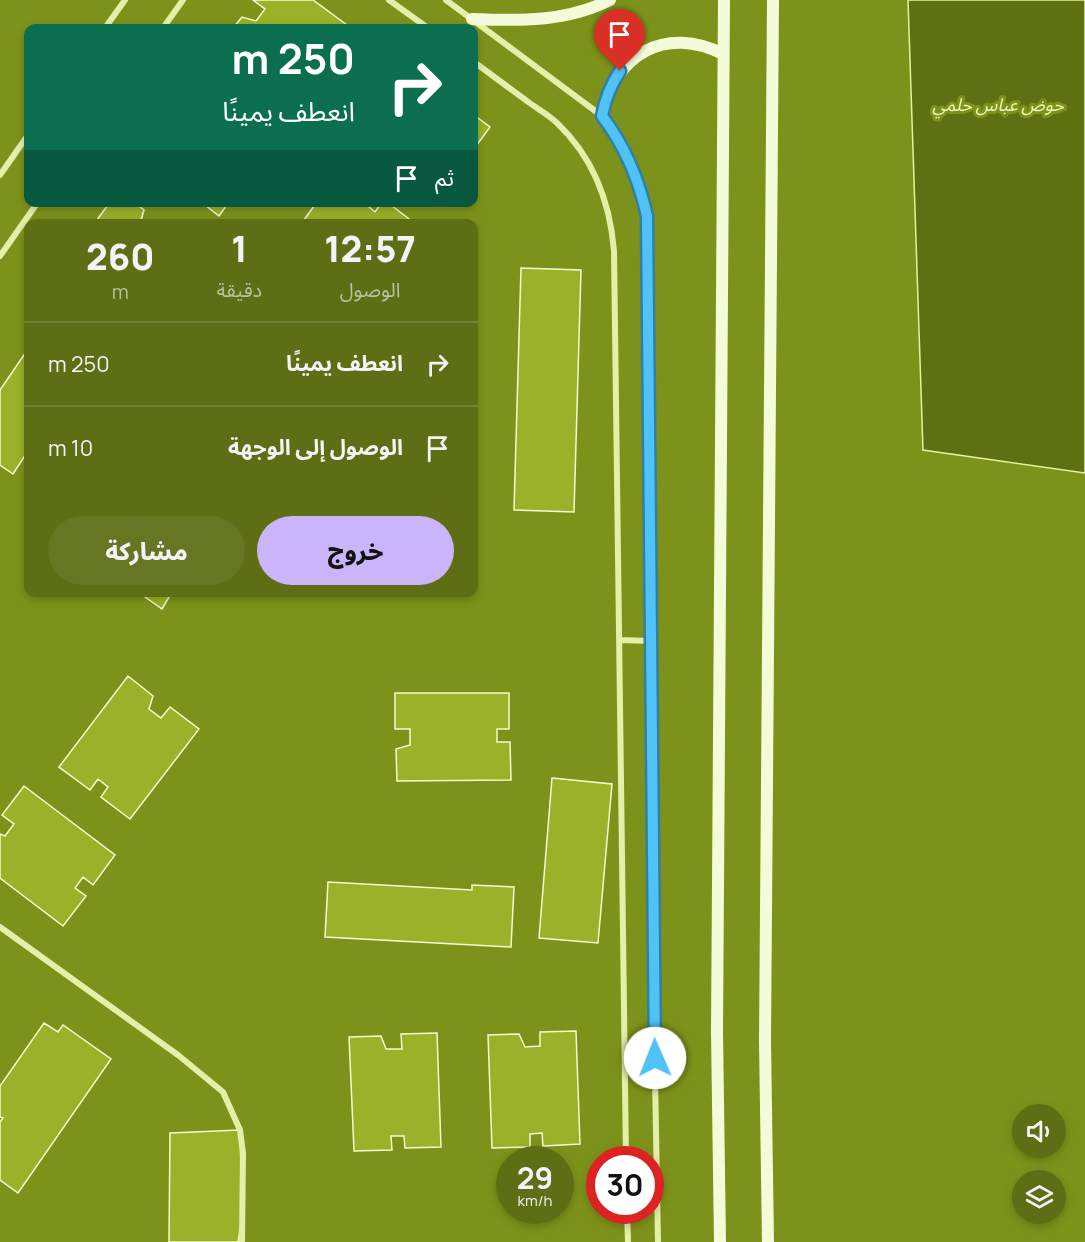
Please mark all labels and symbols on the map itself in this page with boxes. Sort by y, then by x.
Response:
pin [594,9,645,71]
water label: حوض عباس حلمي [932,92,1064,119]
position arrow [623,1026,687,1090]
speed limit sign: 30 [586,1146,664,1224]

